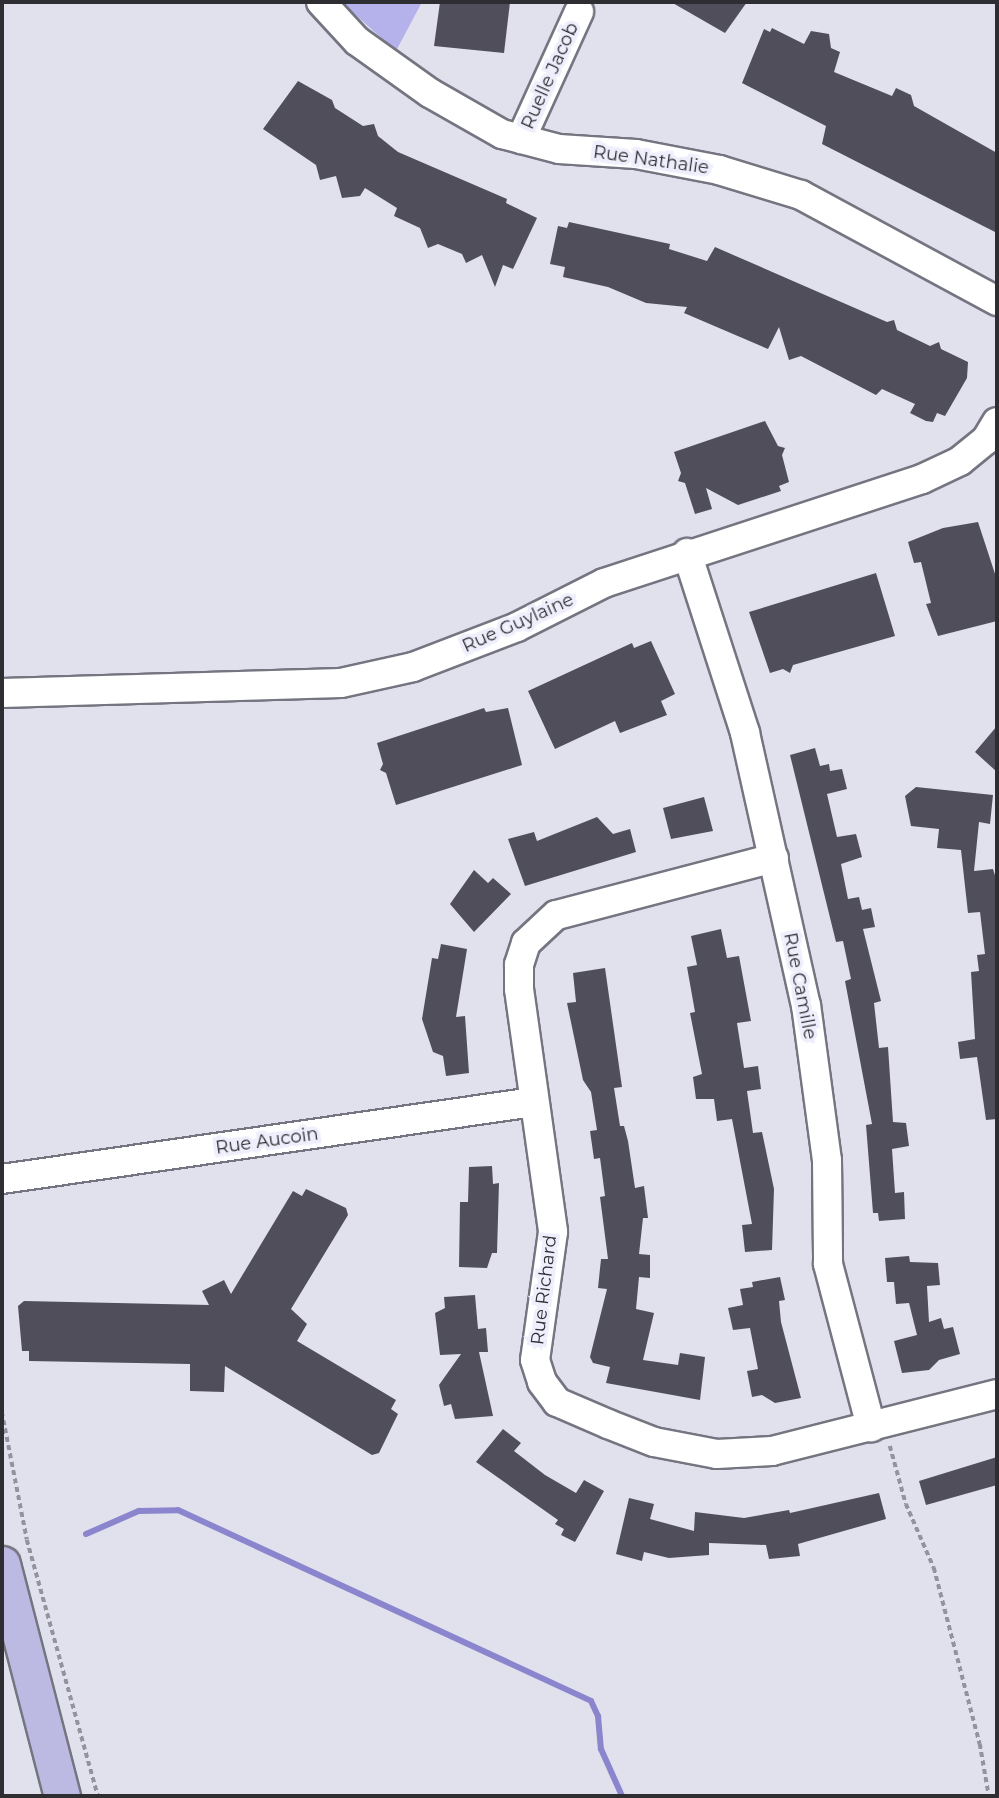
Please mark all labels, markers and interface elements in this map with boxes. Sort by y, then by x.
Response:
street label: Ruelle Jacob [517,19,583,133]
street label: Rue Nathalie [592,141,710,179]
street label: Rue Guylaine [459,589,577,657]
street label: Rue Camille [779,931,821,1041]
street label: Rue Aucoin [214,1123,320,1159]
street label: Rue Richard [527,1234,561,1346]

